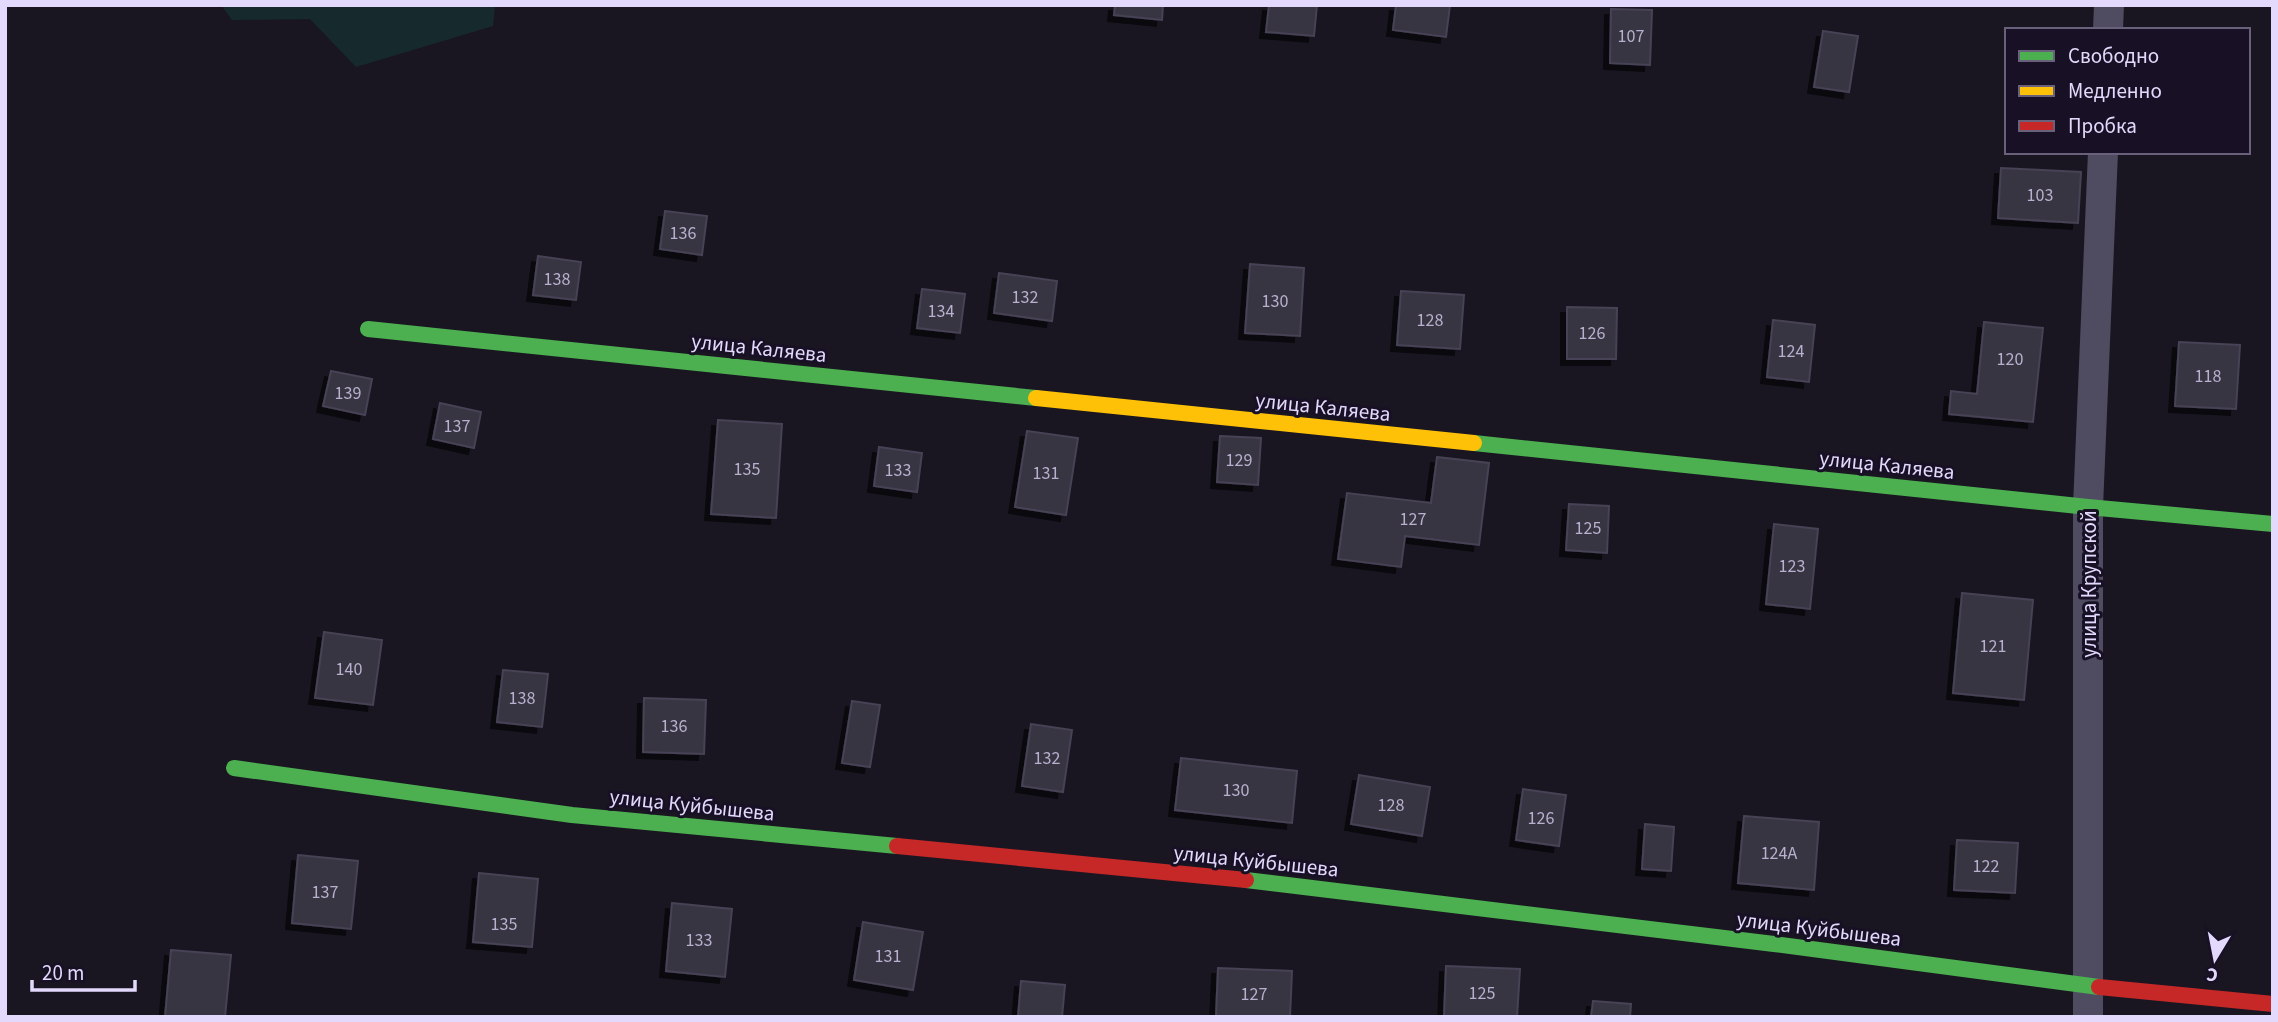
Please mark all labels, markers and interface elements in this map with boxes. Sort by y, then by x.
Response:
house number: 107 [1618,24,1644,49]
legend [2005,28,2250,154]
text: Свободно [2068,41,2159,71]
text: Медленно [2068,76,2162,106]
text: Пробка [2068,111,2137,141]
house number: 103 [2027,183,2053,208]
house number: 136 [670,221,696,246]
house number: 138 [544,267,570,292]
house number: 132 [1012,285,1038,310]
house number: 130 [1262,289,1288,314]
house number: 134 [928,299,954,324]
house number: 128 [1417,308,1443,333]
house number: 126 [1579,321,1605,346]
street label: улица Каляева [690,326,828,370]
house number: 124 [1778,339,1804,364]
house number: 120 [1997,347,2023,372]
house number: 118 [2195,364,2221,389]
house number: 139 [335,381,361,406]
street label: улица Каляева [1254,385,1392,429]
house number: 137 [444,414,470,439]
street label: улица Каляева [1818,443,1956,487]
house number: 129 [1226,448,1252,473]
house number: 135 [734,457,760,482]
house number: 133 [885,458,911,483]
house number: 131 [1033,461,1059,486]
house number: 127 [1400,507,1426,532]
street label: улица Крупской [2074,510,2104,658]
house number: 125 [1575,516,1601,541]
house number: 123 [1779,554,1805,579]
house number: 121 [1980,634,2006,659]
house number: 140 [336,657,362,682]
house number: 138 [509,686,535,711]
house number: 136 [661,714,687,739]
house number: 132 [1034,746,1060,771]
house number: 130 [1223,778,1249,803]
street label: улица Куйбышева [608,781,776,829]
house number: 128 [1378,793,1404,818]
house number: 126 [1528,806,1554,831]
street label: улица Куйбышева [1172,837,1340,885]
house number: 124А [1761,841,1798,866]
house number: 122 [1973,854,1999,879]
house number: 137 [312,880,338,905]
street label: улица Куйбышева [1735,904,1903,954]
house number: 135 [491,912,517,937]
north arrow [2180,924,2250,994]
house number: 133 [686,928,712,953]
house number: 131 [875,944,901,969]
scale bar [32,948,135,992]
text: 20 m [42,958,84,988]
text: С [2205,960,2220,989]
house number: 125 [1469,981,1495,1006]
house number: 127 [1241,982,1267,1007]

